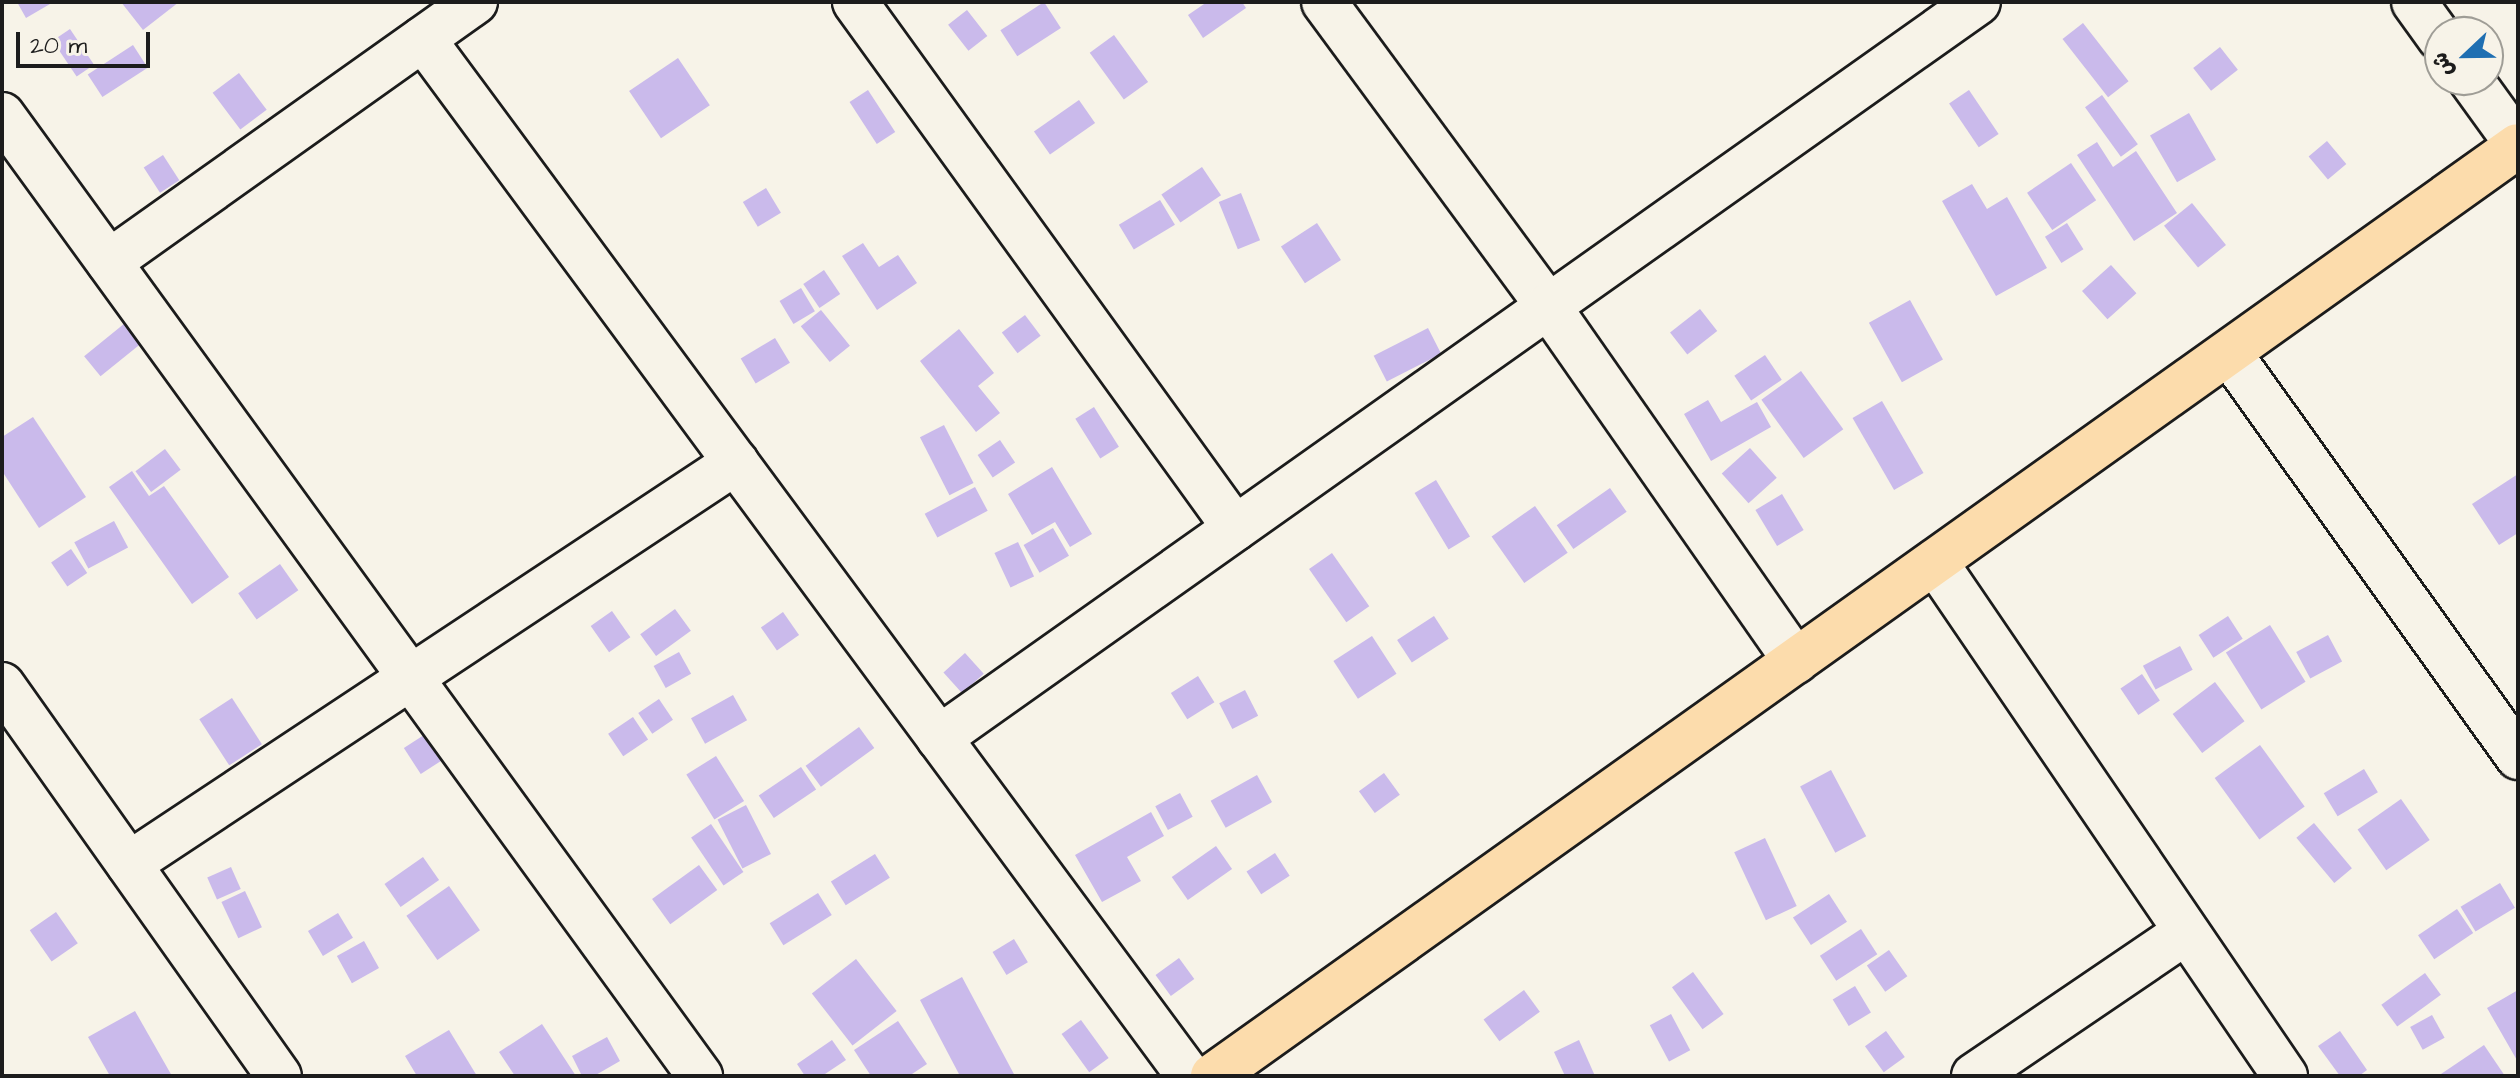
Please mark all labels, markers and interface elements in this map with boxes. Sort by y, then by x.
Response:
scale bar [20,16,154,66]
north arrow [2424,16,2504,96]
text: 20 m [30,29,87,63]
text: ش [2424,47,2462,81]

